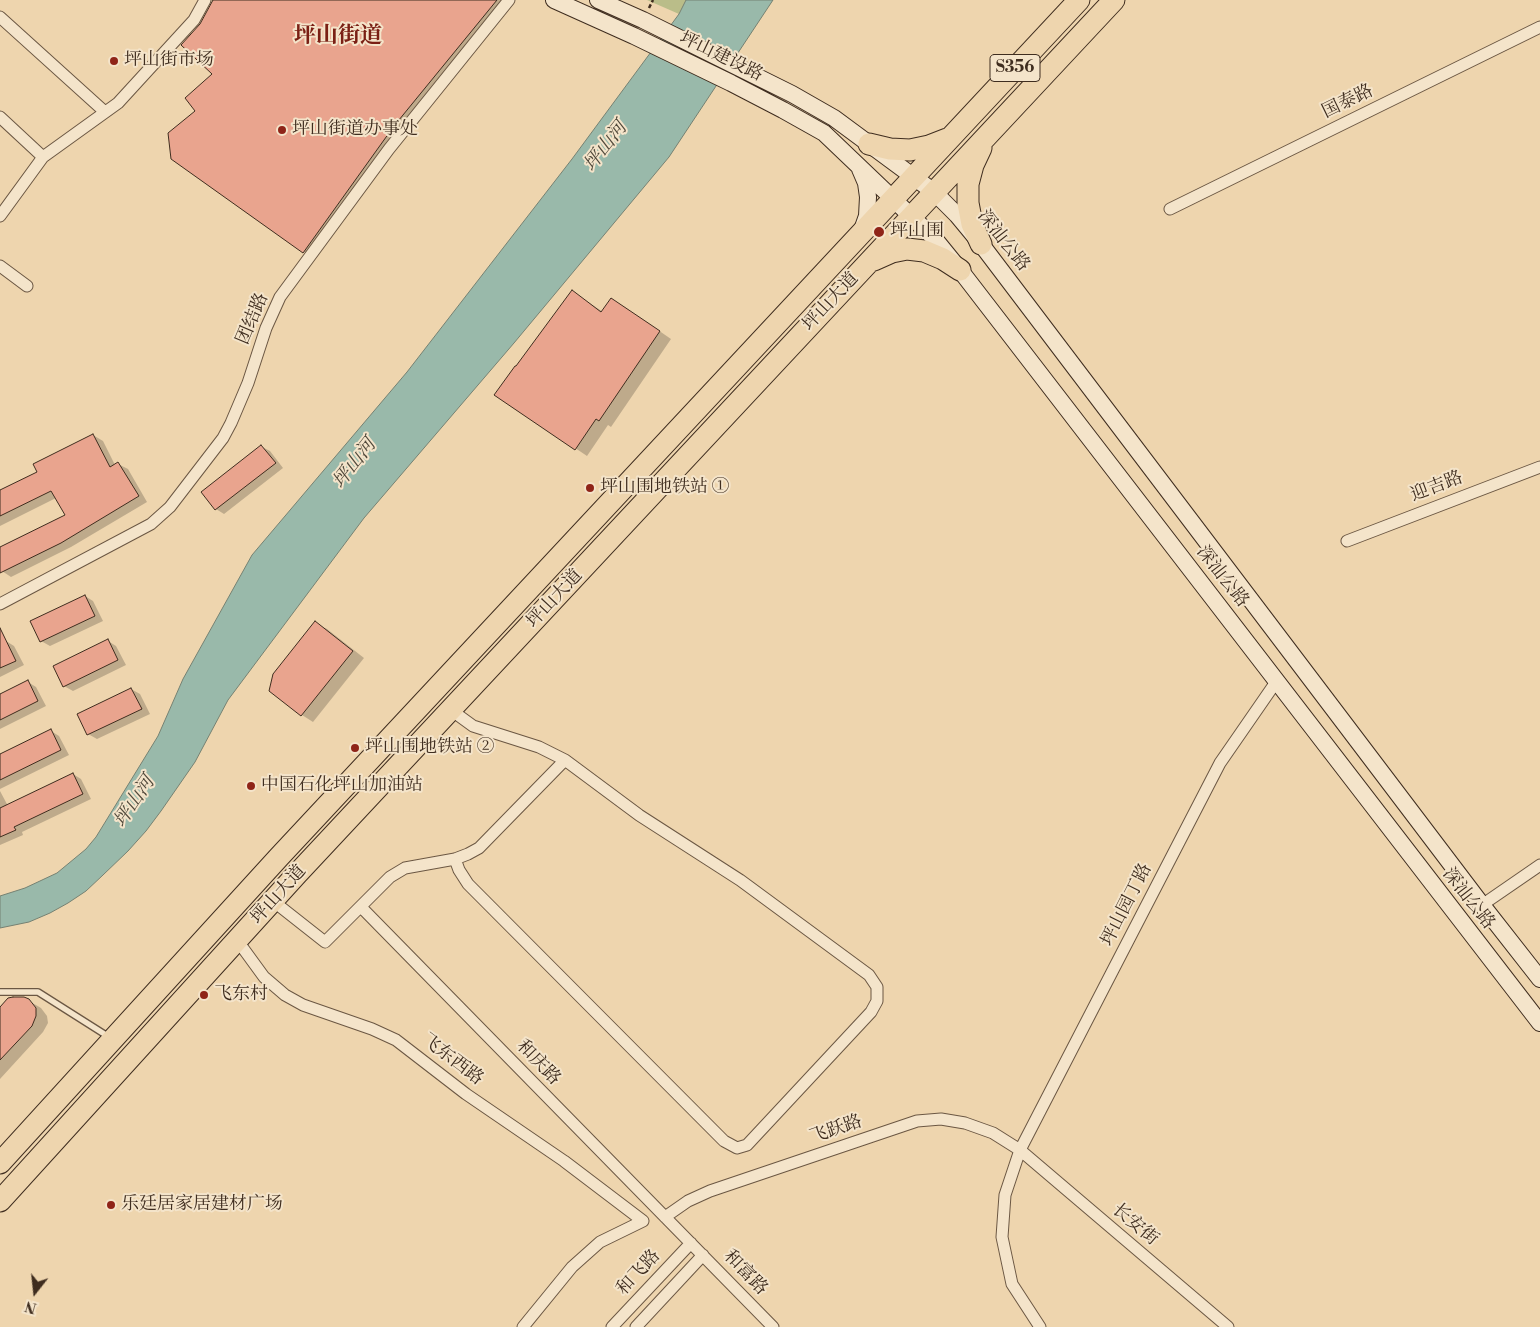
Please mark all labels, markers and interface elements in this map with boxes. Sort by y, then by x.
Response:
district label: 坪山街道 [294,24,382,50]
street label: 坪山建设路 [676,28,766,86]
place label: 坪山街市场 [124,50,214,72]
road number: S356 [990,54,1040,82]
marker: 坪山街市场 [108,55,120,67]
street label: 国泰路 [1319,80,1377,124]
water label: 坪山河 [579,118,633,176]
place label: 坪山街道办事处 [292,119,418,141]
marker: 坪山街道办事处 [276,124,288,136]
street label: 深汕公路 [972,206,1034,276]
place label: 坪山围 [890,221,944,243]
marker: 坪山围 [872,225,886,239]
street label: 坪山大道 [799,268,863,336]
street label: 团结路 [233,290,273,348]
water label: 坪山河 [328,435,382,493]
street label: 迎吉路 [1408,467,1466,507]
place label: 坪山围地铁站 ① [600,477,730,499]
marker: 坪山围地铁站 ① [584,482,596,494]
street label: 深汕公路 [1191,542,1253,612]
street label: 坪山大道 [523,565,587,633]
place label: 坪山围地铁站 ② [365,737,495,759]
marker: 坪山围地铁站 ② [349,742,361,754]
water label: 坪山河 [110,772,160,832]
place label: 中国石化坪山加油站 [261,775,423,797]
marker: 中国石化坪山加油站 [245,780,257,792]
street label: 坪山园丁路 [1097,860,1157,950]
street label: 坪山大道 [247,861,311,929]
street label: 深汕公路 [1437,864,1499,934]
place label: 飞东村 [214,984,268,1006]
marker: 飞东村 [198,989,210,1001]
street label: 飞东西路 [417,1030,487,1090]
street label: 和庆路 [511,1036,565,1090]
street label: 飞跃路 [807,1111,865,1149]
place label: 乐廷居家居建材广场 [121,1194,283,1216]
marker: 乐廷居家居建材广场 [105,1199,117,1211]
street label: 长安街 [1107,1199,1163,1251]
street label: 和飞路 [613,1246,665,1300]
street label: 和富路 [718,1246,772,1300]
north arrow [10,1267,60,1317]
text: N [23,1296,39,1317]

